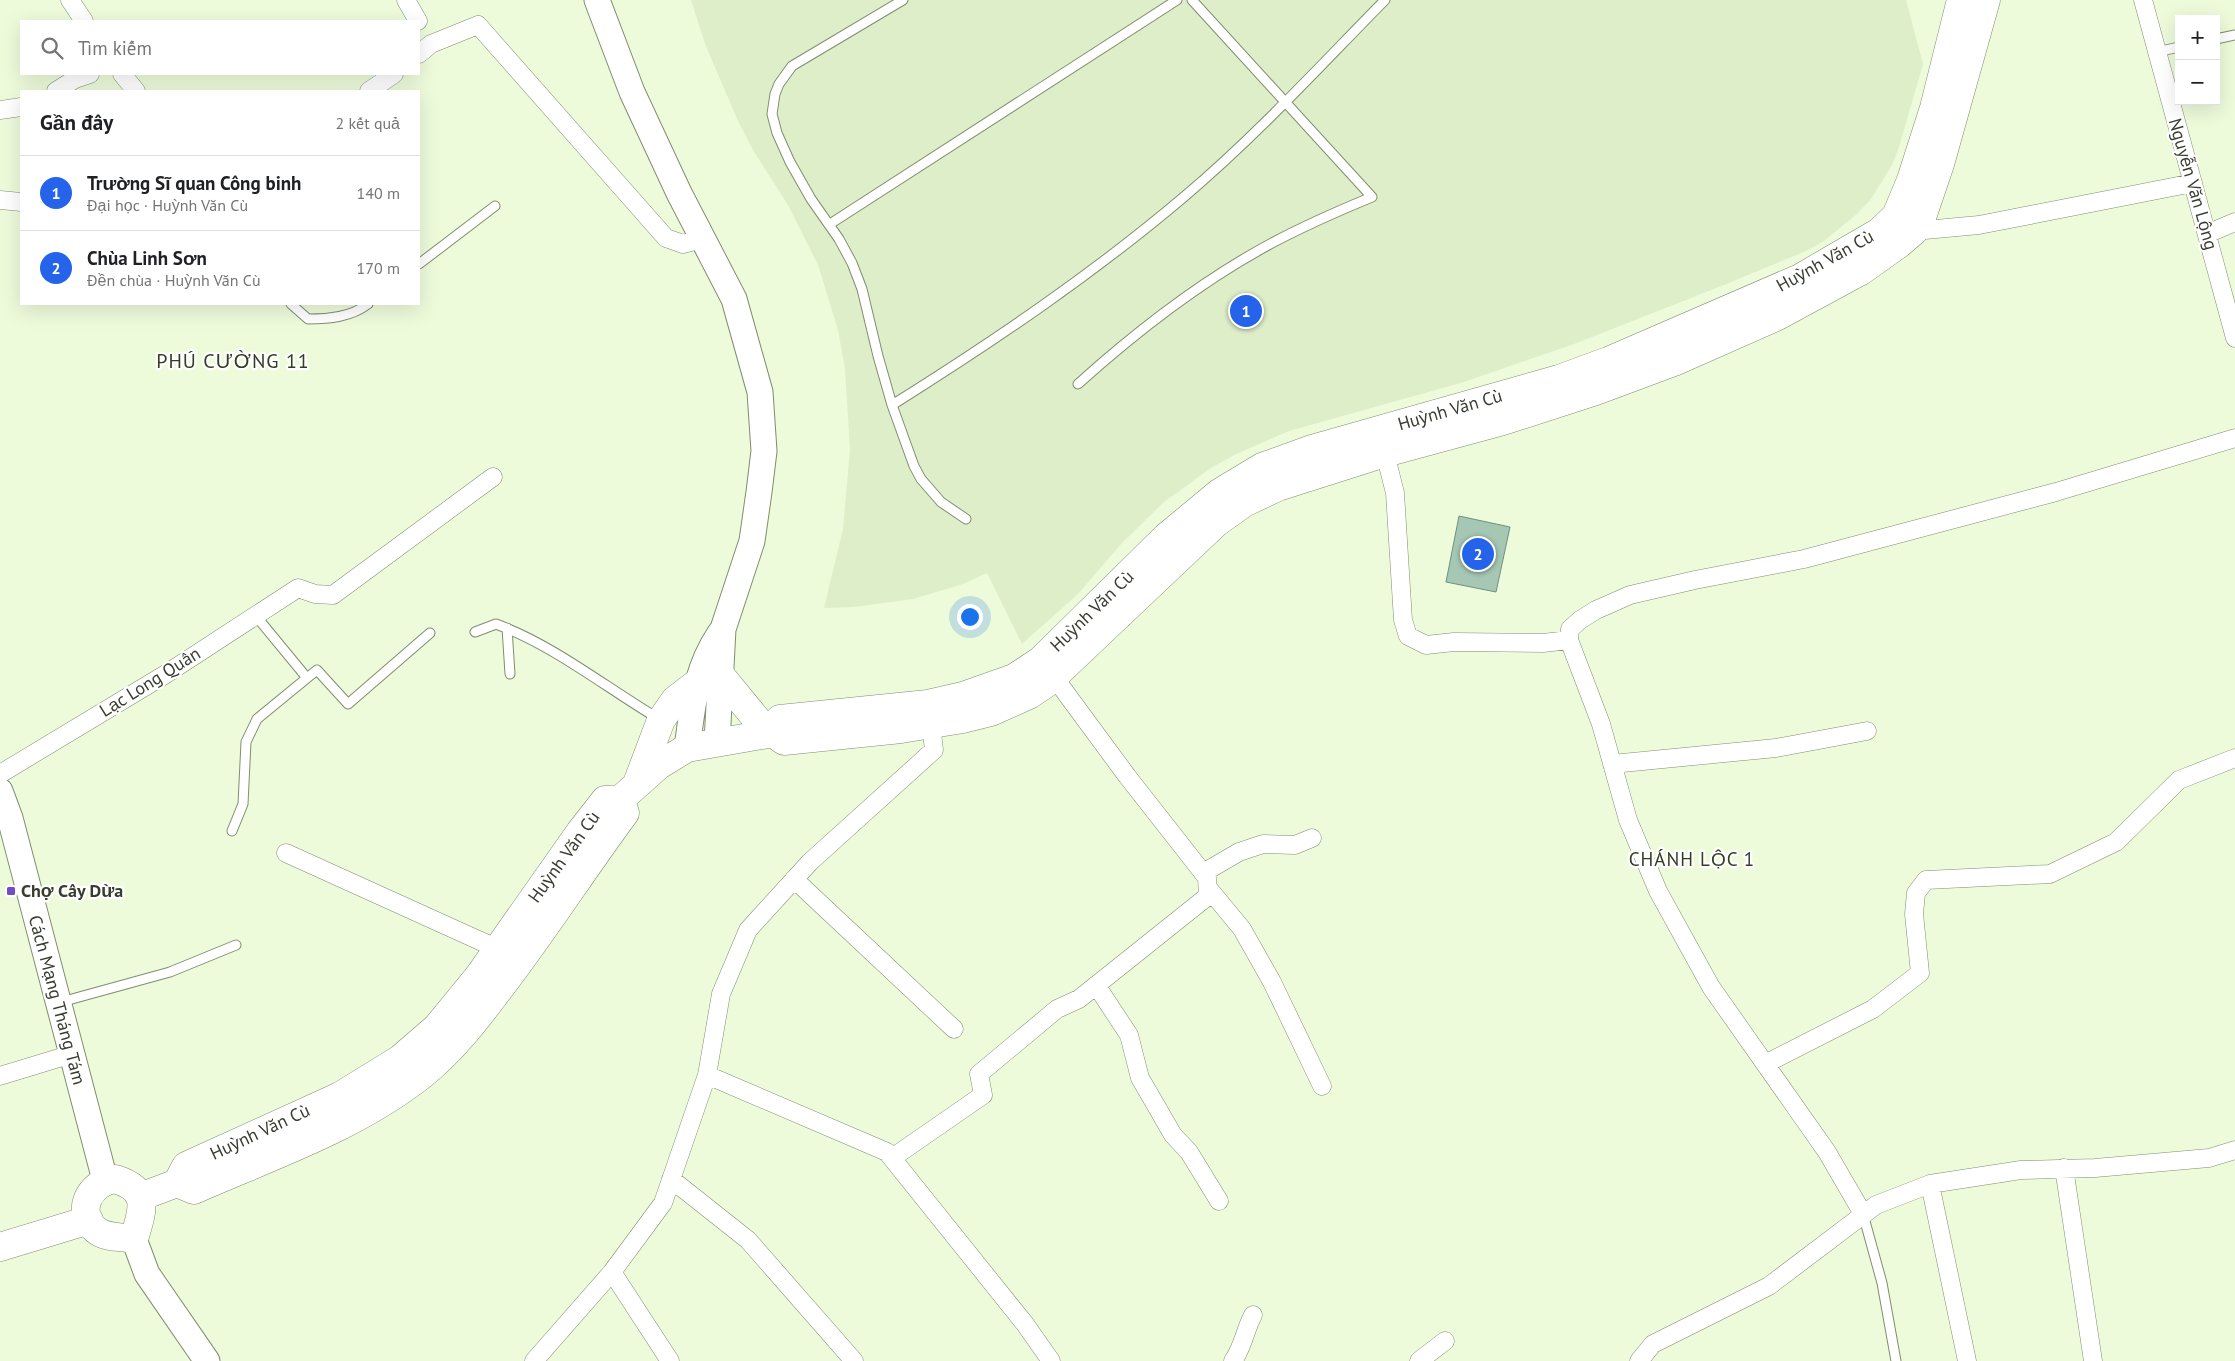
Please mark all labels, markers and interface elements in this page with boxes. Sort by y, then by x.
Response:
map controls [2175,15,2220,105]
button: + [2175,15,2220,60]
search box [20,20,420,75]
icon: search [38,34,66,62]
text: Tìm kiếm [78,36,152,60]
button: − [2175,60,2220,105]
text: Gần đây [40,109,113,136]
text: 2 kết quả [336,113,400,133]
street label: Nguyễn Văn Lộng [2164,115,2223,252]
text: Trường Sĩ quan Công binh [87,171,301,195]
text: 1 [51,183,61,203]
text: 140 m [357,183,400,203]
text: Đại học · Huỳnh Văn Cù [87,195,248,215]
street label: Huỳnh Văn Cù [1772,224,1877,297]
text: Chùa Linh Sơn [87,246,207,270]
text: 2 [51,258,61,278]
text: 170 m [357,258,400,278]
text: Đền chùa · Huỳnh Văn Cù [87,270,261,290]
pin: 1 [1230,292,1262,330]
district label: PHÚ CƯỜNG 11 [156,348,310,374]
street label: Huỳnh Văn Cù [1395,384,1505,435]
pin: 2 [1462,535,1494,573]
street label: Huỳnh Văn Cù [1045,565,1138,656]
your location [957,604,983,630]
street label: Lạc Long Quân [95,641,205,722]
street label: Huỳnh Văn Cù [523,806,605,907]
district label: CHÁNH LỘC 1 [1629,847,1755,871]
place label: Chợ Cây Dừa [21,879,123,902]
marker: Chợ Cây Dừa [5,885,17,897]
street label: Cách Mạng Tháng Tám [24,913,91,1087]
street label: Huỳnh Văn Cù [206,1098,313,1165]

